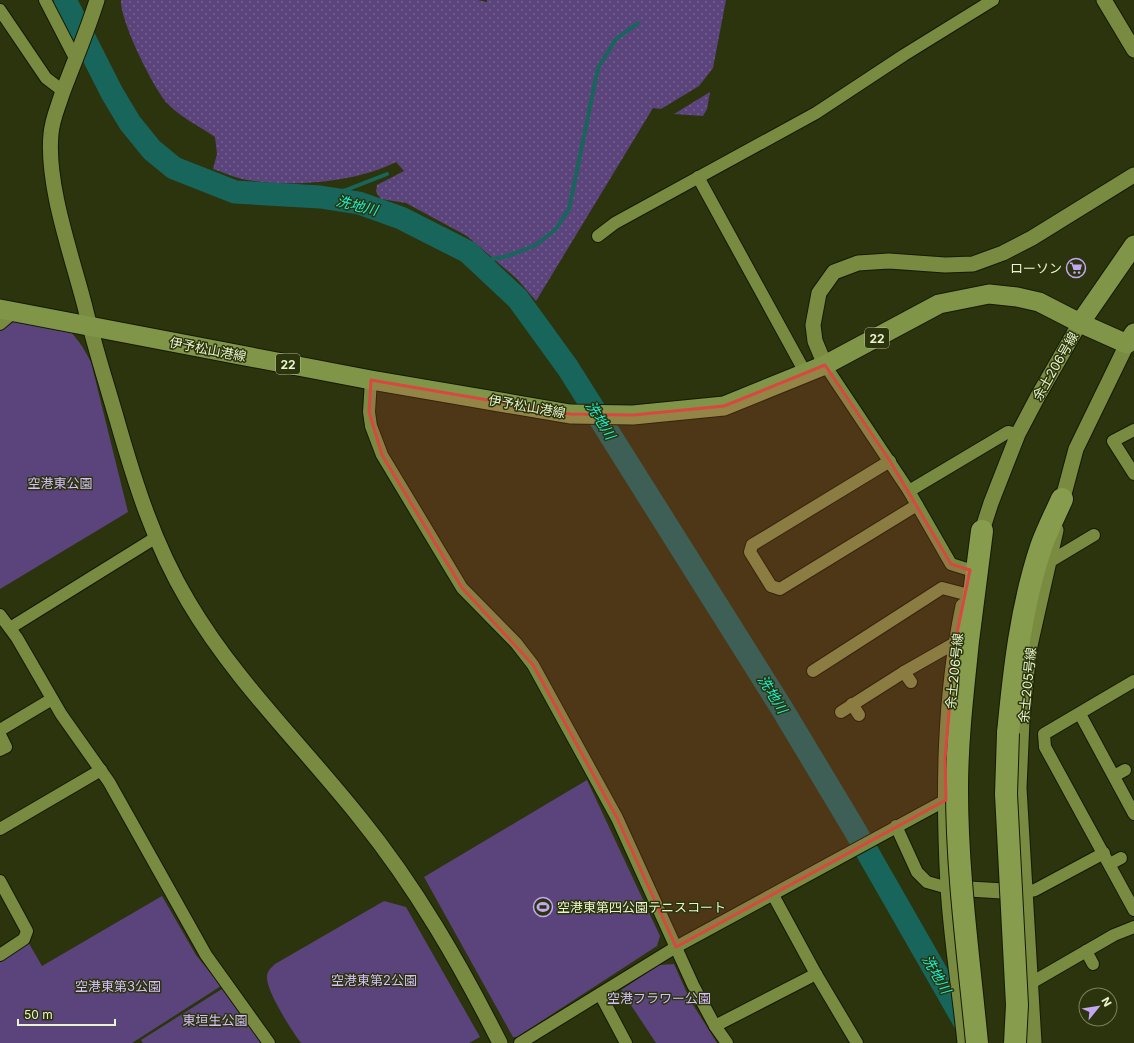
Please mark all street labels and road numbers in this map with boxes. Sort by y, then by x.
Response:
road number: 22 [865,328,889,348]
street label: 余土206号線 [1029,329,1081,403]
street label: 伊予松山港線 [168,334,248,364]
road number: 22 [276,354,300,374]
street label: 伊予松山港線 [487,391,567,421]
street label: 余土206号線 [942,632,966,710]
street label: 余土205号線 [1015,646,1039,724]

